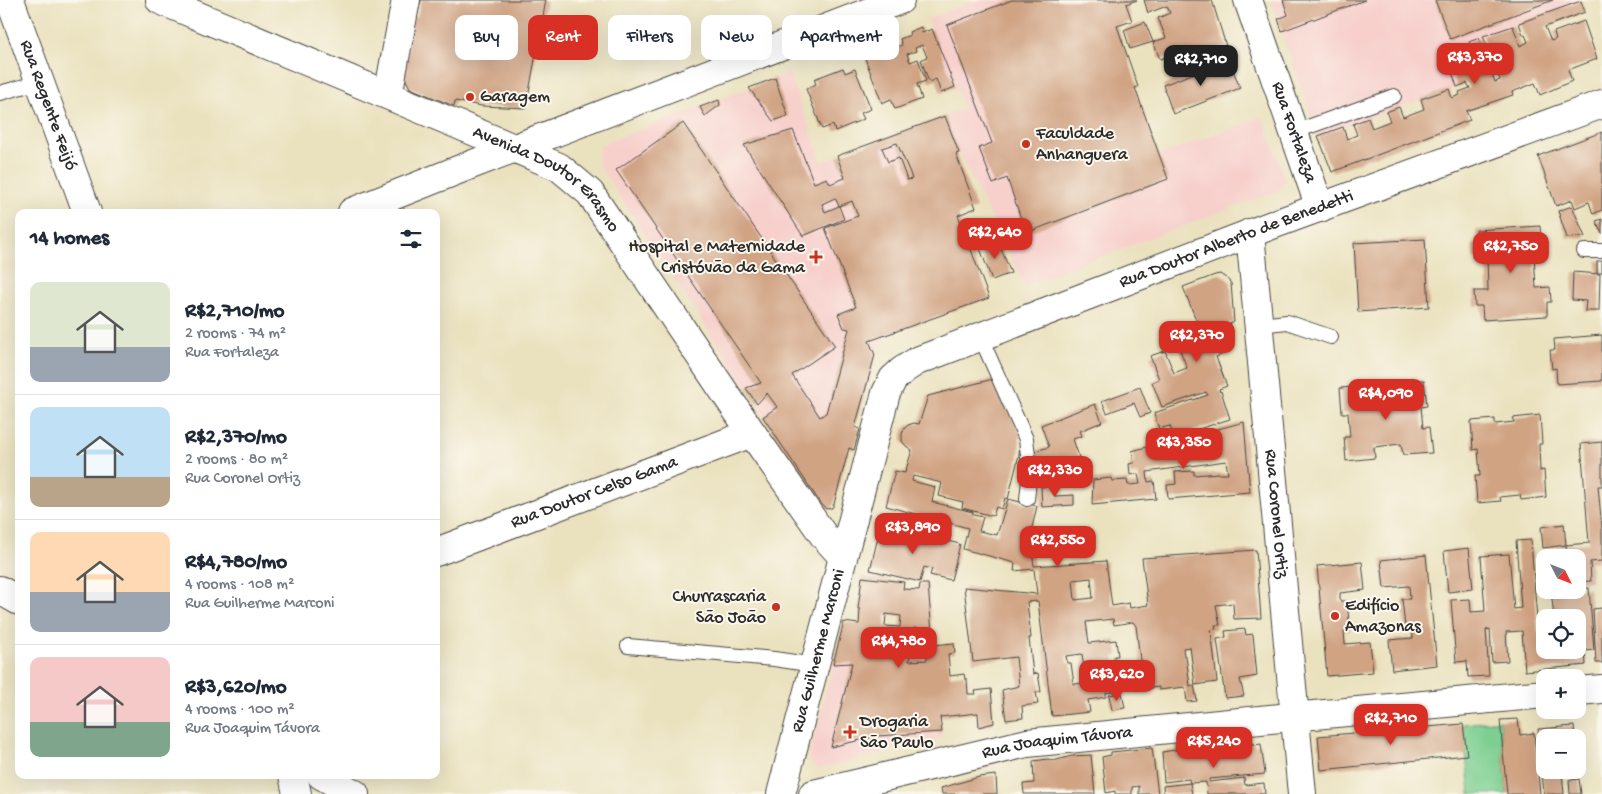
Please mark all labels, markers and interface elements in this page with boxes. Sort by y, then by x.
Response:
chip: Buy [455,15,518,60]
chip: Rent [528,15,598,60]
chip: Filters [608,15,691,60]
chip: New [701,15,772,60]
chip: Apartment [782,15,899,60]
street label: Rua Regente Feijó [15,37,81,173]
pin: R$3,370 [1429,42,1521,85]
pin: R$2,710 [1155,44,1247,87]
text: R$3,370 [1448,49,1502,68]
text: R$2,710 [1175,51,1227,70]
street label: Rua Fortaleza [1267,79,1321,187]
place label: Garagem [480,87,550,108]
marker: Garagem [464,91,476,103]
street label: Avenida Doutor Erasmo [469,122,624,236]
place label: Faculdade Anhanguera [1035,124,1129,166]
marker: Faculdade Anhanguera [1020,138,1032,150]
street label: Rua Doutor Alberto de Benedetti [1116,186,1356,293]
pin: R$2,640 [949,218,1041,260]
text: R$2,640 [968,224,1022,243]
icon: filters [397,225,425,253]
text: 14 homes [30,227,109,252]
pin: R$2,750 [1465,232,1557,274]
place label: Hospital e Maternidade Cristóvão da Gama [629,237,806,279]
text: R$2,750 [1484,238,1538,257]
marker: Hospital e Maternidade Cristóvão da Gama [809,250,823,264]
text: R$2,710/mo [185,300,285,325]
icon: home [70,302,130,362]
pin: R$2,370 [1151,320,1243,363]
text: 2 rooms · 74 m² [185,325,286,344]
text: R$2,370 [1170,327,1224,346]
text: Rua Fortaleza [185,344,279,363]
pin: R$4,090 [1340,378,1432,421]
text: R$4,090 [1359,385,1413,404]
text: R$2,370/mo [185,426,287,451]
icon: home [70,427,130,487]
pin: R$3,350 [1138,428,1230,470]
text: R$3,350 [1157,434,1211,453]
street label: Rua Coronel Ortiz [1260,448,1293,580]
text: 2 rooms · 80 m² [185,451,288,470]
street label: Rua Doutor Celso Gama [508,451,681,533]
pin: R$2,330 [1009,456,1101,498]
text: R$2,330 [1028,462,1082,481]
text: Rua Coronel Ortiz [185,470,300,489]
pin: R$3,890 [867,512,959,555]
text: R$3,890 [886,519,940,538]
pin: R$2,550 [1012,526,1104,568]
text: R$2,550 [1031,532,1085,551]
north arrow [1536,549,1586,599]
map controls [1536,549,1586,779]
text: R$4,780/mo [185,551,287,576]
icon: home [70,552,130,612]
street label: Rua Guilherme Marconi [787,567,850,735]
text: 4 rooms · 108 m² [185,576,294,595]
place label: Churrascaria São João [672,587,767,629]
text: Rua Guilherme Marconi [185,595,335,614]
place label: Edifício Amazonas [1345,596,1422,638]
marker: Churrascaria São João [770,601,782,613]
button: locate [1536,609,1586,659]
marker: Edifício Amazonas [1329,610,1341,622]
pin: R$4,780 [853,626,945,669]
text: R$4,780 [872,633,926,652]
pin: R$3,620 [1071,660,1163,702]
text: R$3,620 [1090,666,1144,685]
button: + [1536,669,1586,719]
text: R$3,620/mo [185,676,287,701]
icon: home [70,677,130,737]
text: 4 rooms · 100 m² [185,701,295,720]
pin: R$2,710 [1345,704,1437,746]
text: R$2,710 [1365,710,1417,729]
place label: Drogaria São Paulo [859,712,934,754]
text: Rua Joaquim Távora [185,720,320,739]
street label: Rua Joaquim Távora [980,722,1134,764]
marker: Drogaria São Paulo [844,726,856,738]
pin: R$5,240 [1168,726,1260,769]
button: − [1536,729,1586,779]
text: R$5,240 [1187,733,1241,752]

